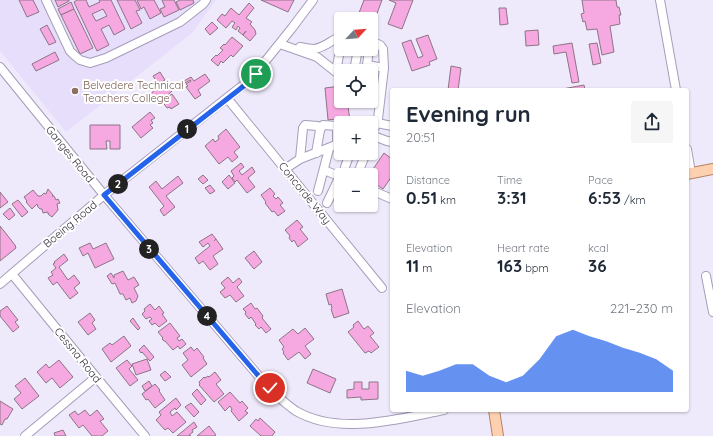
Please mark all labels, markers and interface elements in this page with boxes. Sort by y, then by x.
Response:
north arrow [334,12,378,56]
map controls [334,12,378,212]
pin [239,57,273,91]
icon: arrive [245,63,267,85]
button: locate [334,64,378,108]
place label: Belvedere Technical Teachers College [83,78,184,105]
marker: Belvedere Technical Teachers College [70,86,80,96]
text: Evening run [406,100,531,128]
button: share [631,101,673,143]
button: + [334,116,378,160]
pin: 1 [177,119,197,139]
text: 1 [185,122,189,136]
street label: Ganges Road [43,123,97,185]
text: 20:51 [406,129,435,145]
street label: Concorde Way [276,159,334,227]
button: − [334,168,378,212]
text: Distance [406,173,450,187]
text: Time [497,173,522,187]
text: Pace [588,173,613,187]
pin: 2 [108,174,128,194]
text: 2 [115,177,121,191]
text: 0.51 [406,187,437,208]
text: 3:31 [497,187,527,208]
text: 6:53 [588,187,621,208]
text: km [437,193,456,207]
text: /km [621,193,646,207]
street label: Boeing Road [40,197,100,251]
pin: 3 [139,239,159,259]
text: Elevation [406,241,452,255]
text: Heart rate [497,241,549,255]
text: kcal [588,241,609,255]
text: 3 [146,242,152,256]
text: 11 [406,255,419,276]
text: 163 [497,255,522,276]
text: 36 [588,255,607,276]
text: m [419,261,432,275]
text: bpm [522,261,549,275]
text: Elevation [406,300,461,316]
text: 221–230 m [610,300,673,316]
pin: 4 [197,306,217,326]
text: 4 [204,309,210,323]
street label: Cessna Road [51,325,105,385]
pin [253,371,287,405]
icon: check [259,377,281,399]

